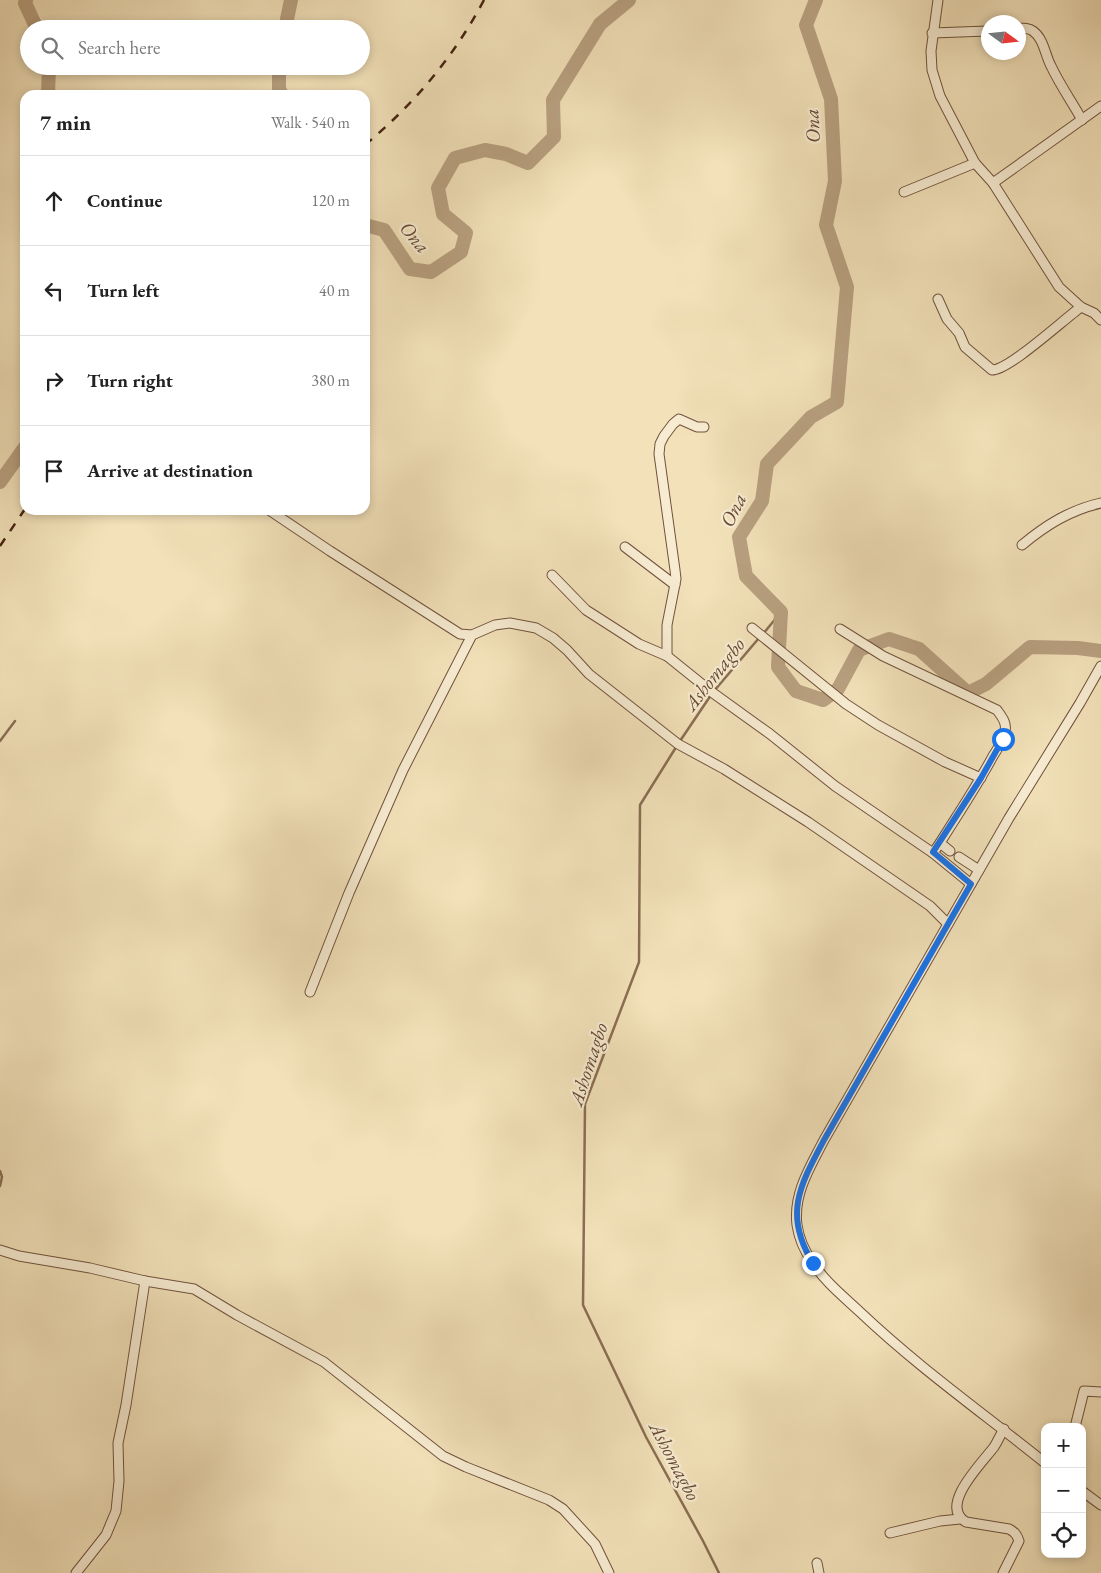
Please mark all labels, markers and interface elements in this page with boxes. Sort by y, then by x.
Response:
north arrow [981,15,1026,60]
search box [20,20,370,75]
icon: search [38,34,66,62]
text: Search here [78,35,160,60]
water label: Ona [798,108,826,144]
text: 7 min [40,109,91,136]
text: Walk · 540 m [271,112,350,133]
icon: ahead [40,187,68,215]
text: Continue [87,188,162,213]
text: 120 m [311,190,350,211]
water label: Ona [394,216,436,258]
icon: left [40,277,68,305]
text: Turn left [87,278,159,303]
text: 40 m [319,280,350,301]
icon: right [40,367,68,395]
text: Turn right [87,368,173,393]
text: 380 m [311,370,350,391]
icon: arrive [40,457,68,485]
text: Arrive at destination [87,458,253,483]
water label: Ona [714,489,752,531]
water label: Ashomagbo [676,632,751,717]
route start [992,728,1015,751]
water label: Ashomagbo [562,1019,614,1111]
route end [802,1252,825,1275]
water label: Ashomagbo [642,1415,707,1505]
map controls [1041,1423,1086,1558]
button: + [1041,1423,1086,1468]
button: − [1041,1468,1086,1513]
button: locate [1041,1513,1086,1558]

